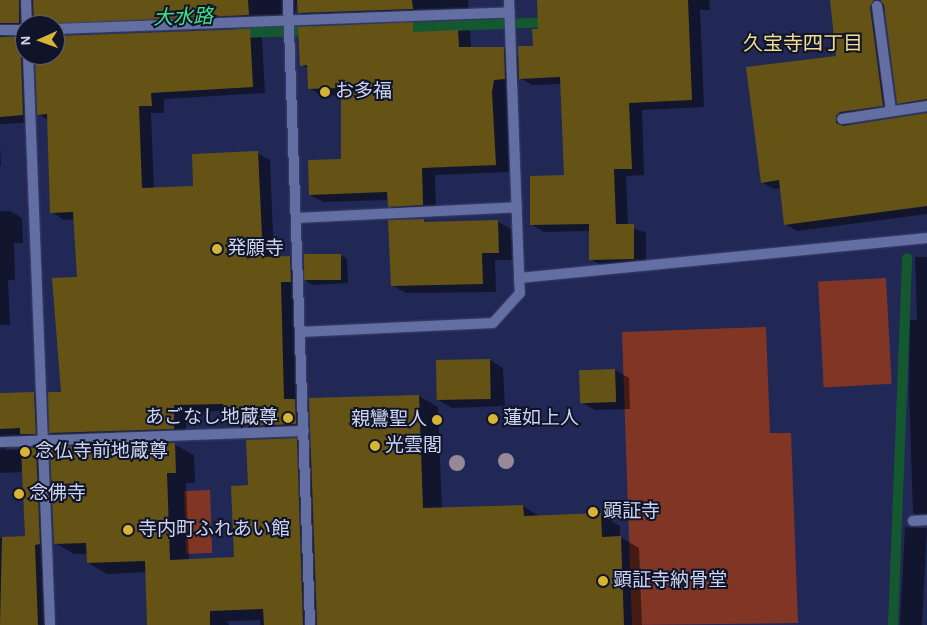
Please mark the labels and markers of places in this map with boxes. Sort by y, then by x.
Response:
place label: お多福 [335,81,392,103]
marker: お多福 [319,86,331,98]
place label: 発願寺 [227,238,284,260]
marker: 発願寺 [211,243,223,255]
place label: あごなし地蔵尊 [145,407,278,429]
place label: 蓮如上人 [503,408,579,430]
place label: 親鸞聖人 [351,409,427,431]
marker: あごなし地蔵尊 [282,412,294,424]
marker: 蓮如上人 [487,413,499,425]
marker: 親鸞聖人 [431,414,443,426]
place label: 光雲閣 [385,435,442,457]
marker: 光雲閣 [369,440,381,452]
place label: 念仏寺前地蔵尊 [35,441,168,463]
marker: 念仏寺前地蔵尊 [19,446,31,458]
place label: 念佛寺 [29,483,86,505]
marker: 念佛寺 [13,488,25,500]
place label: 顕証寺 [603,501,660,523]
marker: 顕証寺 [587,506,599,518]
place label: 寺内町ふれあい館 [138,519,290,541]
marker: 寺内町ふれあい館 [122,524,134,536]
place label: 顕証寺納骨堂 [613,570,727,592]
marker: 顕証寺納骨堂 [597,575,609,587]

